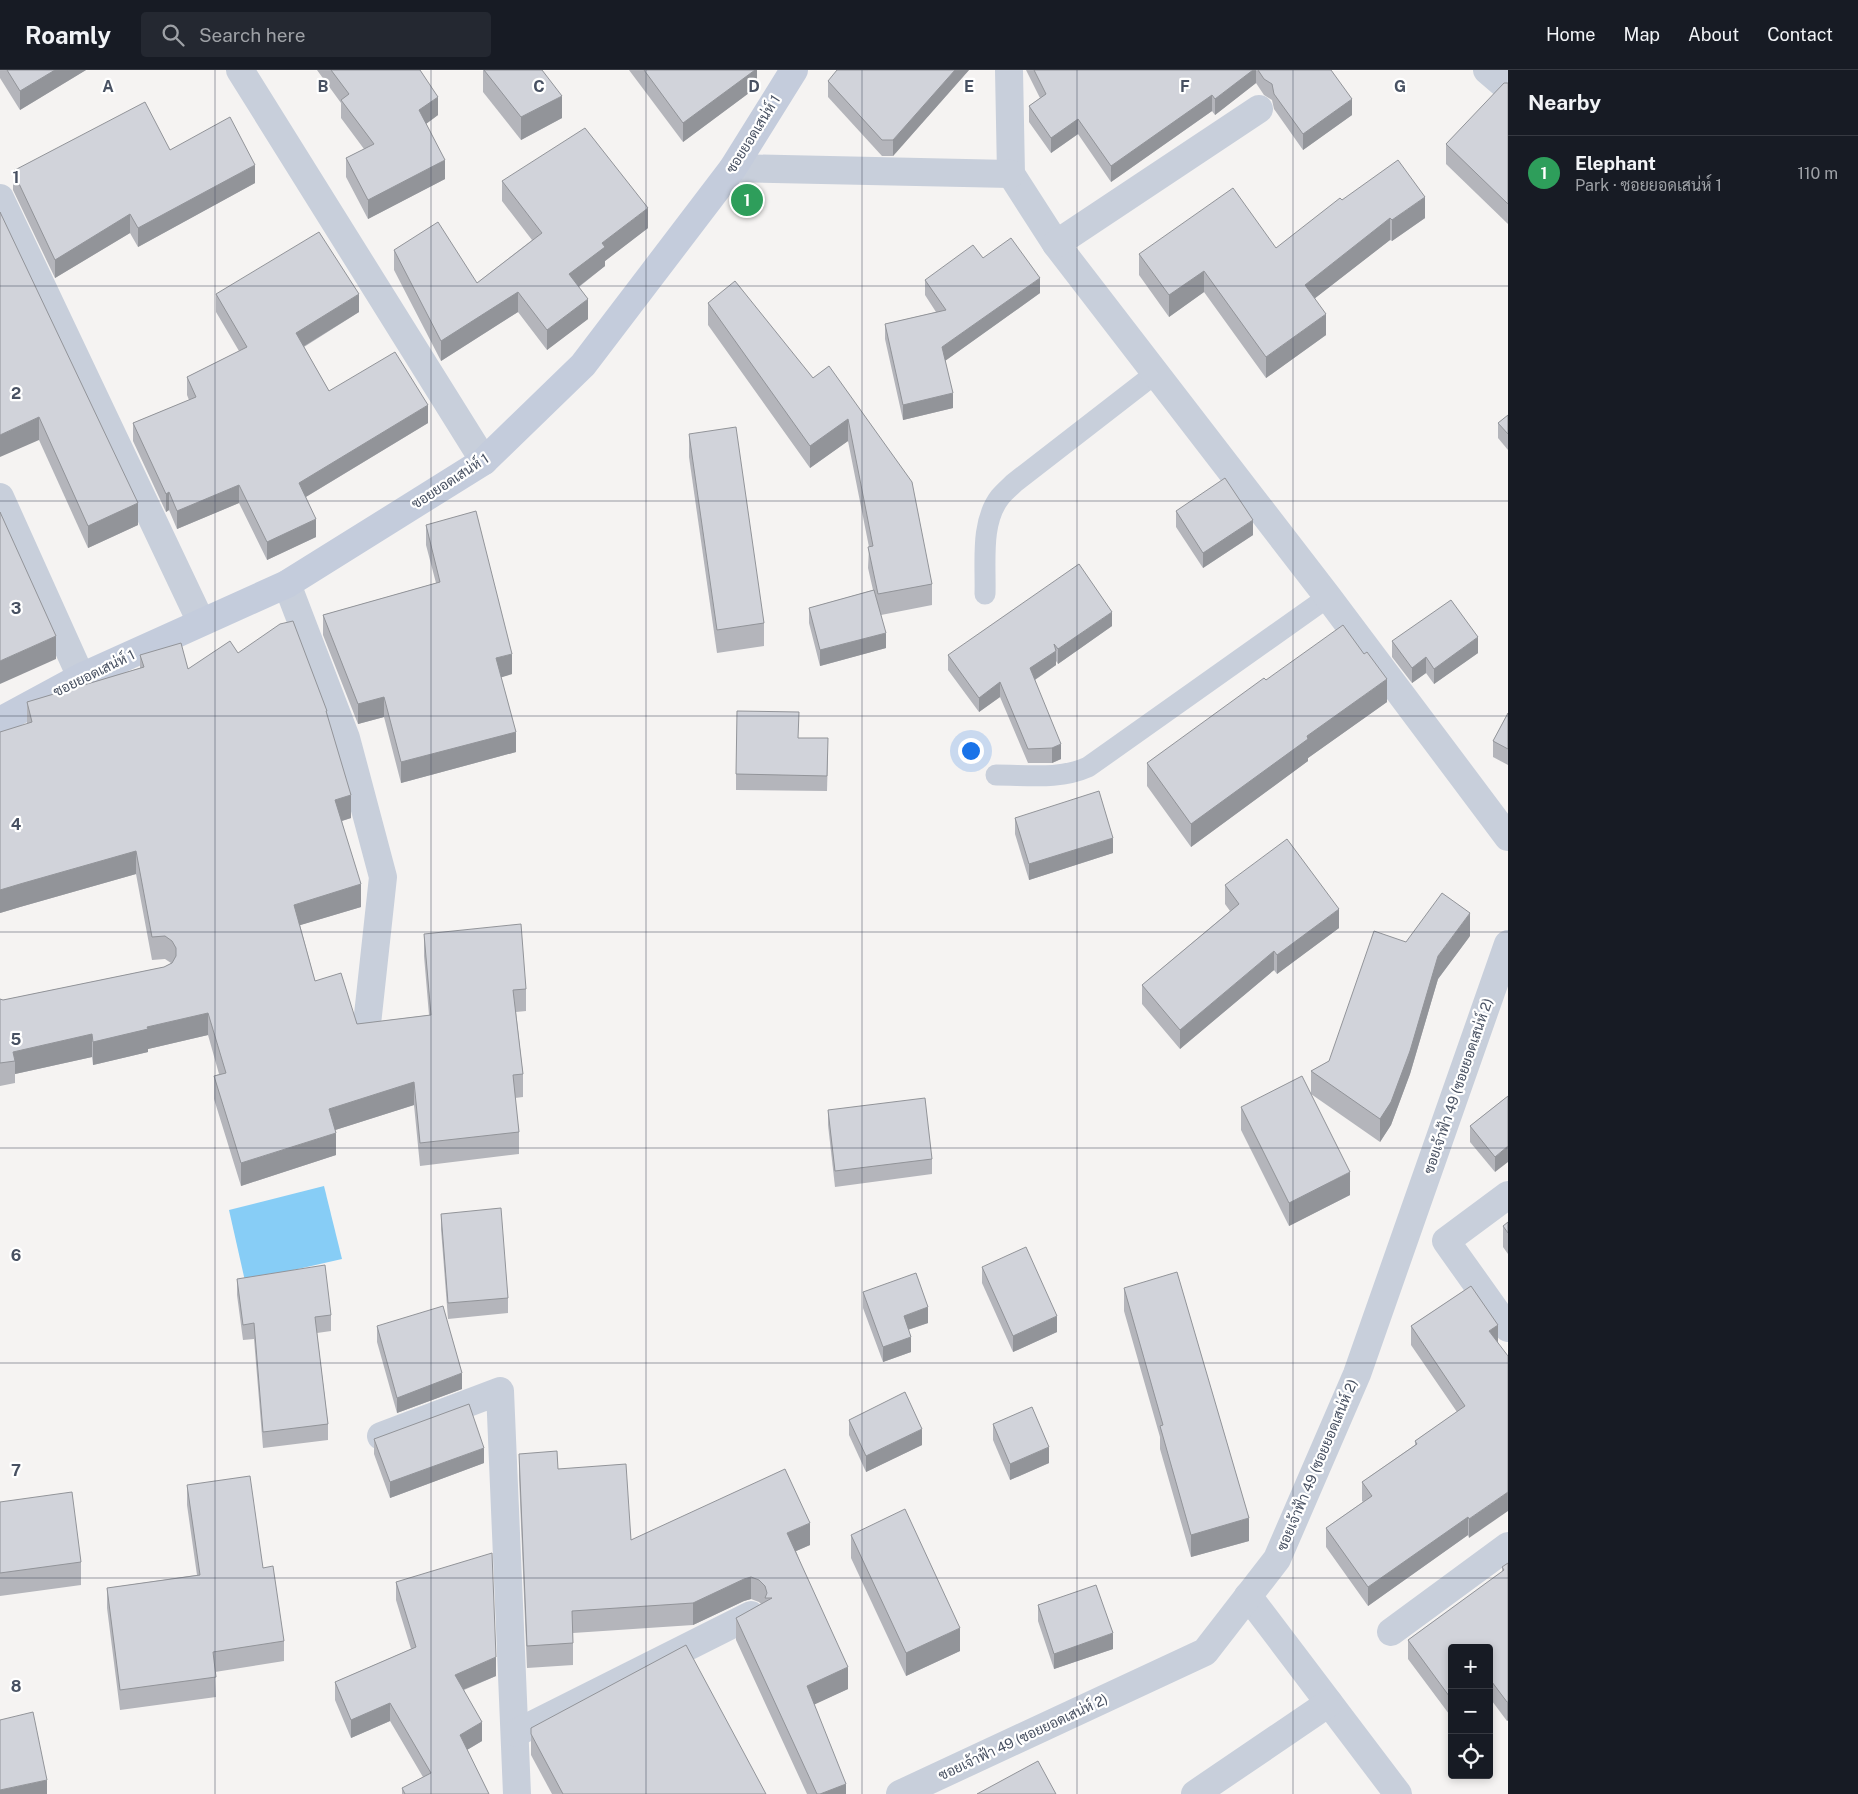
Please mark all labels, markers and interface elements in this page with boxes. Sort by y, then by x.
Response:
search box [141,12,491,57]
text: Roamly [25,21,111,49]
icon: search [159,21,187,49]
text: Search here [199,24,306,46]
text: Home [1546,24,1596,45]
text: Map [1624,24,1660,45]
text: About [1688,24,1739,45]
text: Contact [1767,24,1833,45]
text: A [102,77,114,96]
text: B [318,77,329,96]
text: C [533,77,545,96]
text: D [748,77,760,96]
text: E [964,77,974,96]
text: F [1180,77,1190,96]
text: G [1394,77,1406,96]
text: Nearby [1528,90,1601,115]
street label: ซอยยอดเสน่ห์ 1 [722,92,783,176]
text: Elephant [1575,152,1656,174]
text: 1 [1541,164,1547,183]
text: 110 m [1797,164,1838,183]
text: 1 [13,168,19,187]
text: Park · ซอยยอดเสน่ห์ 1 [1575,176,1722,195]
pin: 1 [731,181,763,219]
text: 2 [11,384,21,403]
street label: ซอยยอดเสน่ห์ 1 [408,449,492,512]
text: 3 [11,599,21,618]
street label: ซอยยอดเสน่ห์ 1 [50,645,137,700]
your location [958,738,984,764]
text: 4 [11,815,22,834]
street label: ซอยเจ้าฟ้า 49 (ซอยยอดเสน่ห์ 2) [1419,996,1496,1176]
text: 5 [11,1030,22,1049]
text: 6 [11,1246,21,1265]
street label: ซอยเจ้าฟ้า 49 (ซอยยอดเสน่ห์ 2) [1273,1376,1360,1553]
text: 7 [11,1461,21,1480]
map controls [1448,1644,1493,1779]
button: + [1448,1644,1493,1689]
text: 8 [11,1677,22,1696]
button: − [1448,1689,1493,1734]
street label: ซอยเจ้าฟ้า 49 (ซอยยอดเสน่ห์ 2) [935,1690,1110,1783]
button: locate [1448,1734,1493,1779]

